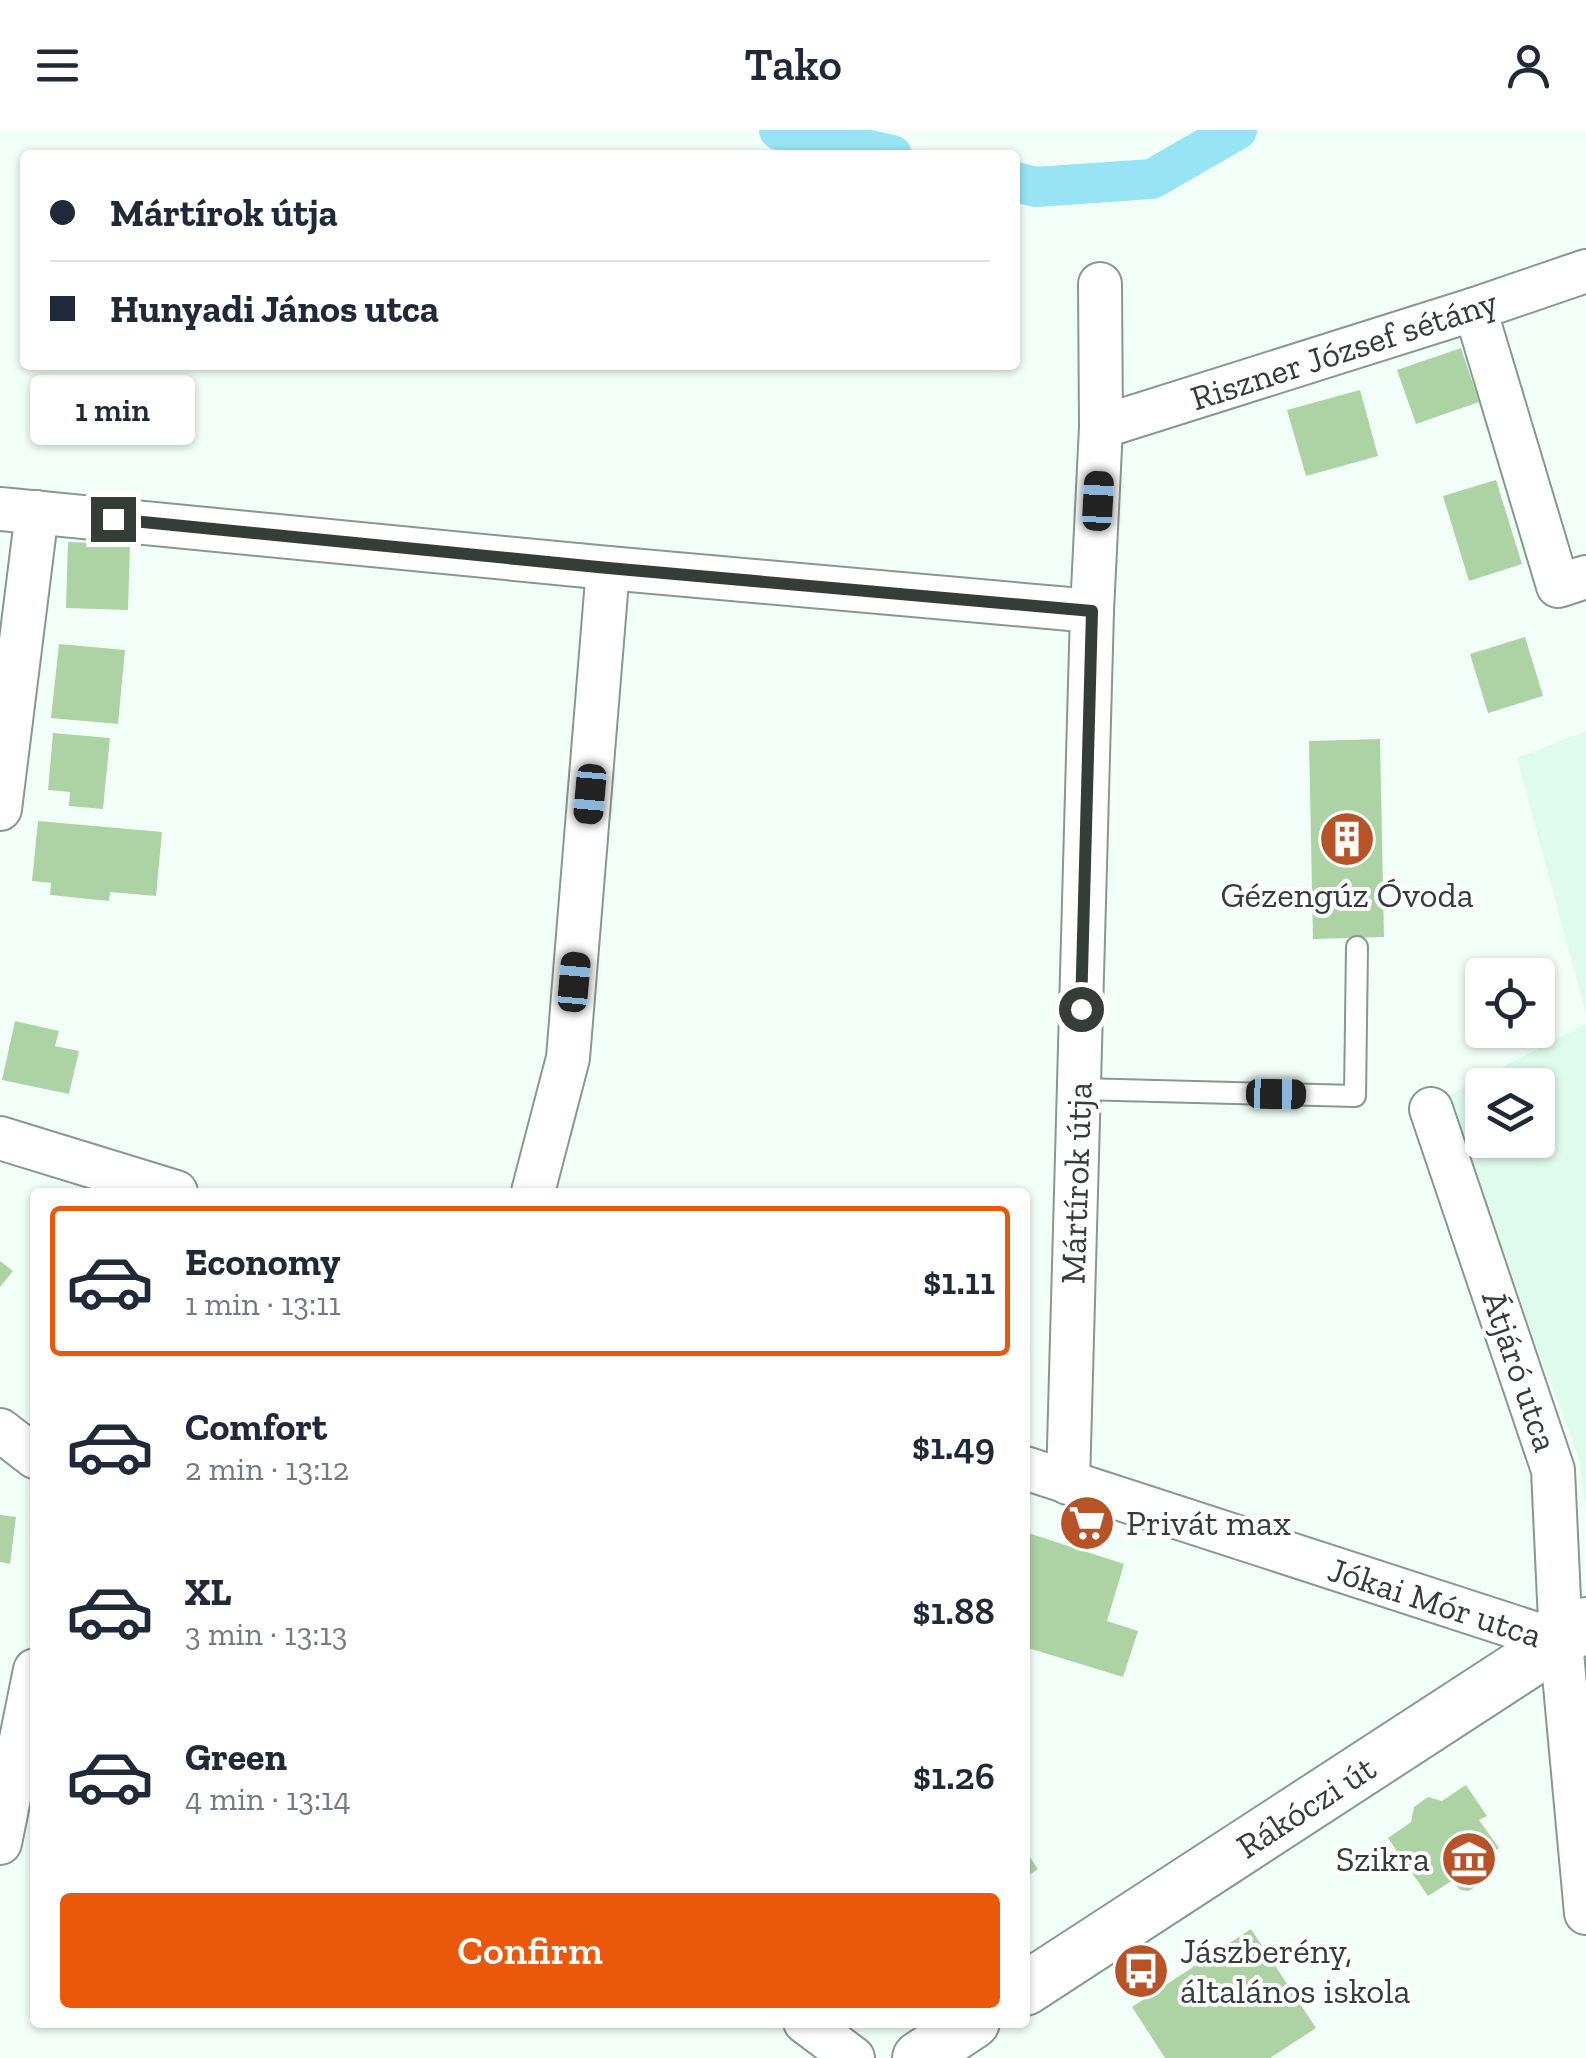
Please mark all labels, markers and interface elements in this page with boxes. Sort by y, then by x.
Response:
icon: menu [30,38,85,93]
text: Tako [744,38,842,92]
icon: person [1501,38,1556,93]
text: Mártírok útja [110,190,338,236]
street label: Riszner József sétány [1185,281,1503,419]
text: Hunyadi János utca [110,286,439,332]
callout: 1 min [31,374,196,444]
text: 1 min [75,391,150,429]
car [1081,470,1115,532]
route end [91,497,136,542]
car [572,763,608,825]
building icon: Gézengúz Óvoda [1317,809,1377,869]
place label: Gézengúz Óvoda [1220,874,1474,916]
car [556,951,592,1013]
map controls [1465,958,1555,1158]
button: locate [1465,958,1555,1048]
route start [1059,987,1104,1032]
button: layers [1465,1068,1555,1158]
car [1246,1078,1306,1110]
street label: Mártírok útja [1051,1081,1101,1285]
icon: car [65,1236,155,1326]
text: Economy [185,1239,340,1285]
text: $1.11 [923,1258,995,1304]
text: 1 min · 13:11 [185,1285,341,1323]
street label: Átjáró utca [1473,1285,1567,1457]
icon: car [65,1401,155,1491]
text: Comfort [185,1404,327,1450]
text: $1.49 [912,1423,995,1469]
text: 2 min · 13:12 [185,1450,349,1488]
supermarket icon: Privát max [1057,1493,1117,1553]
place label: Privát max [1126,1502,1291,1544]
street label: Jókai Mór utca [1323,1548,1547,1656]
icon: car [65,1566,155,1656]
text: XL [185,1569,232,1615]
text: $1.88 [912,1588,995,1634]
text: 3 min · 13:13 [185,1615,347,1653]
icon: car [65,1731,155,1821]
text: Green [185,1734,287,1780]
street label: Rákóczi út [1229,1747,1383,1867]
text: $1.26 [913,1753,995,1799]
text: 4 min · 13:14 [185,1780,351,1818]
museum icon: Szikra [1439,1829,1499,1889]
place label: Szikra [1336,1838,1430,1880]
button: Confirm [60,1893,1000,2008]
place label: Jászberény, általános iskola [1180,1930,1411,2012]
bus stop icon: Jászberény, általános iskola [1111,1941,1171,2001]

